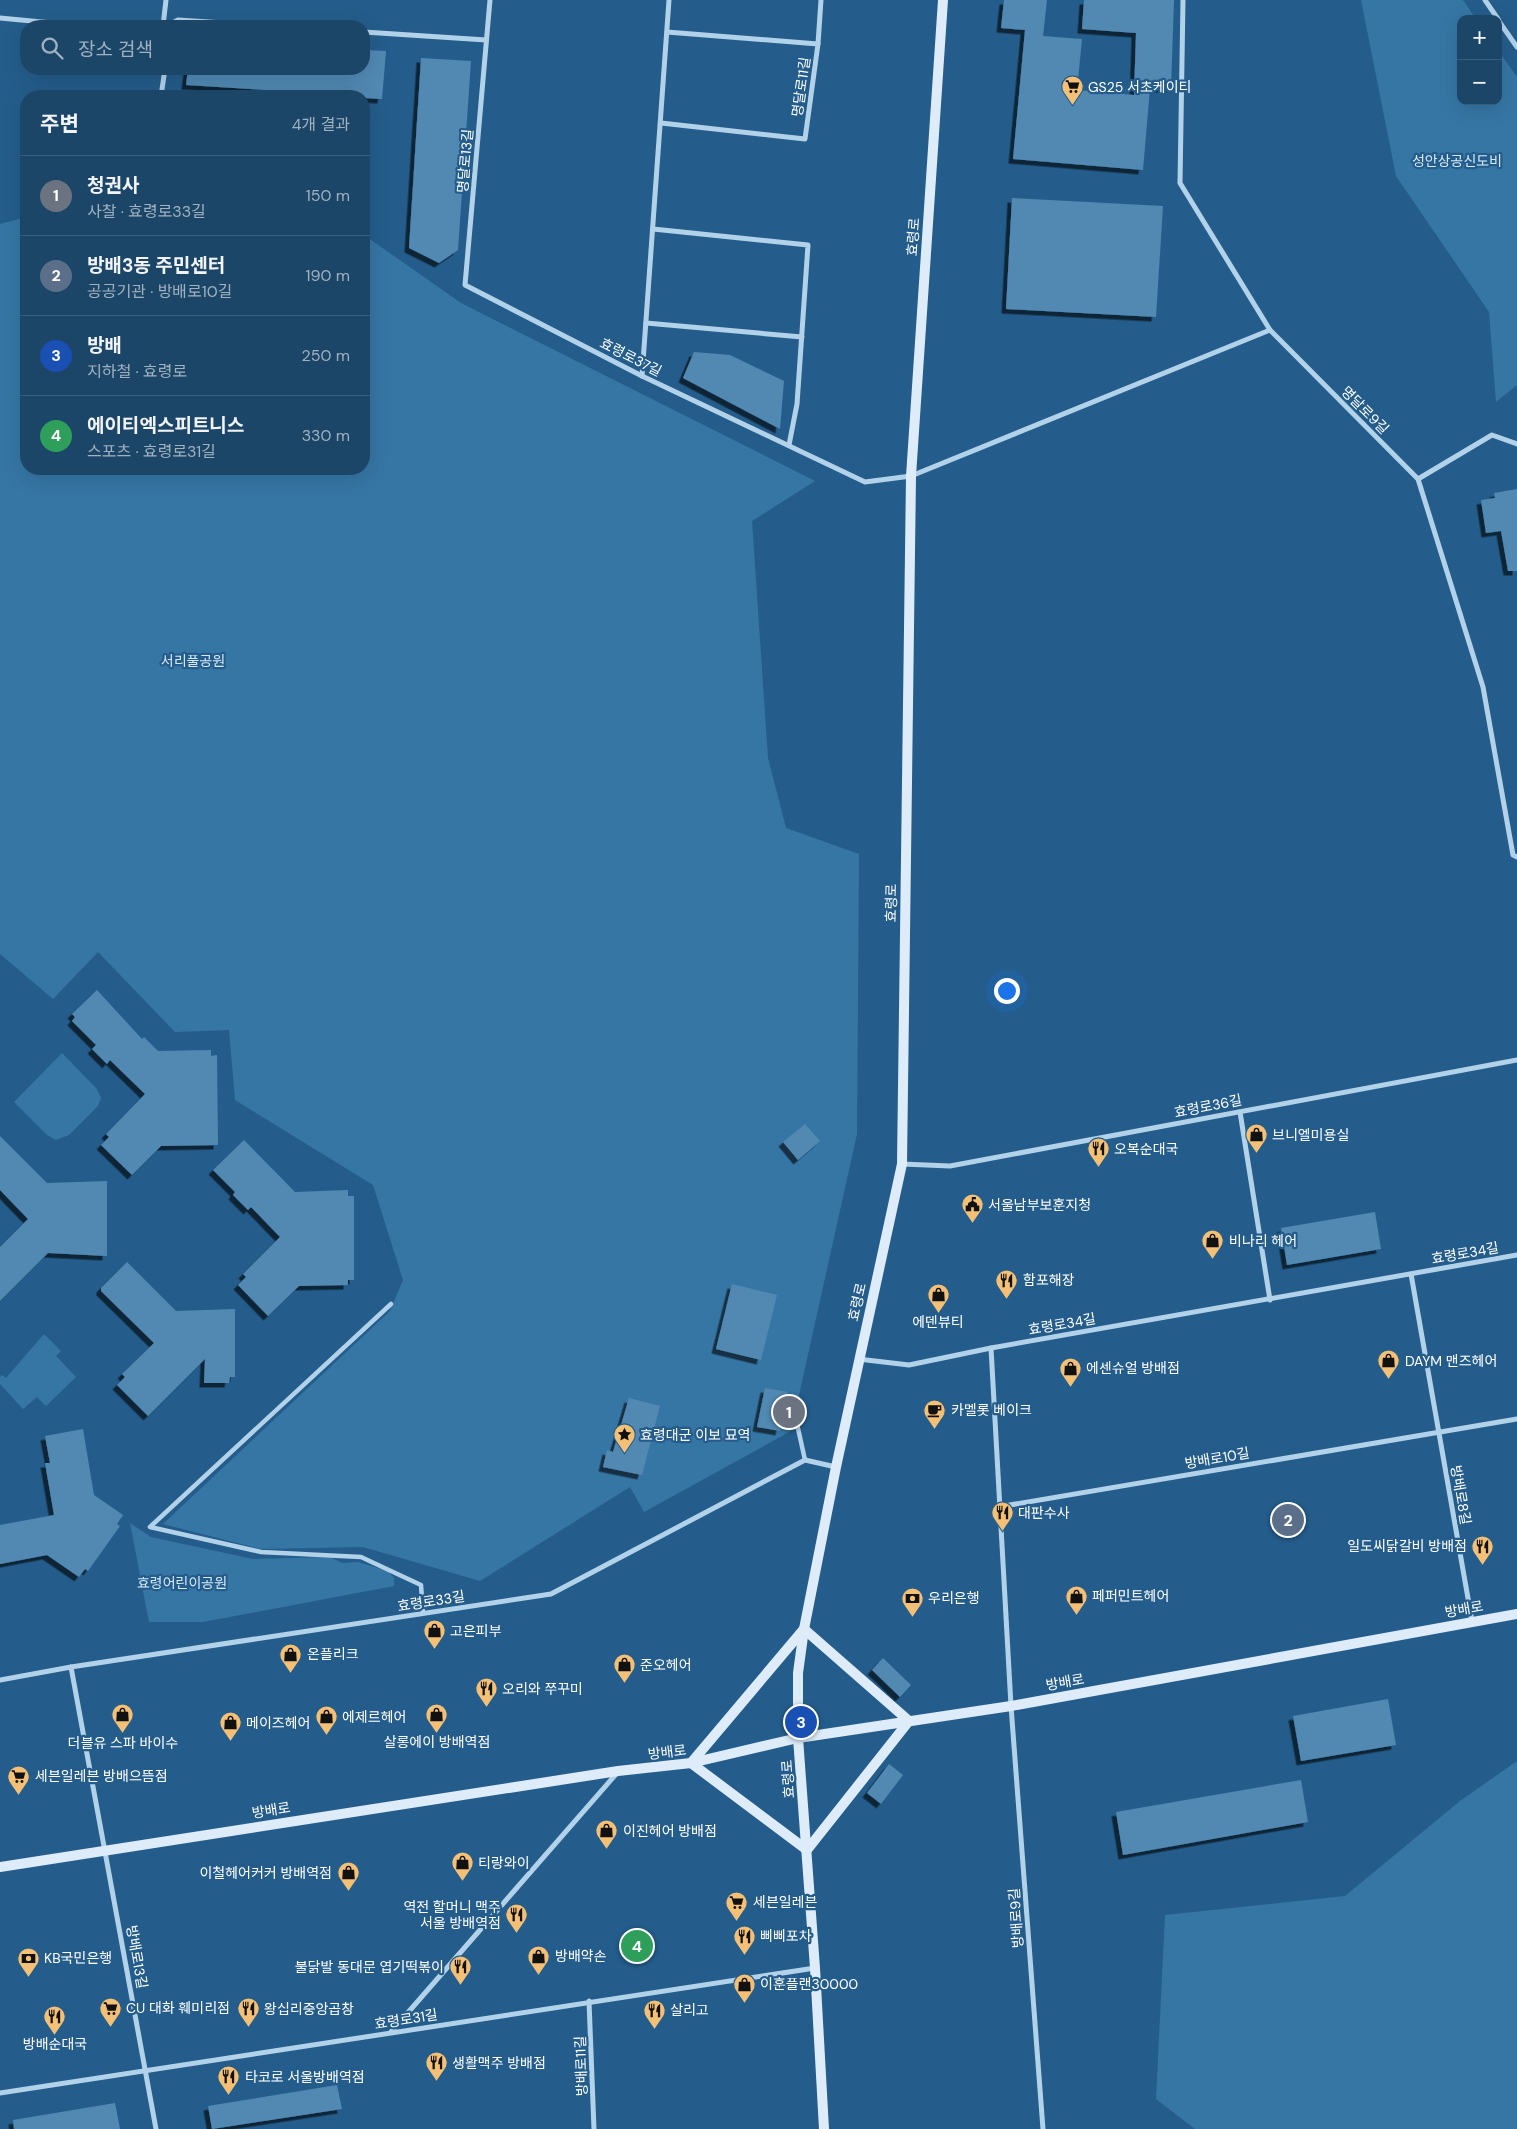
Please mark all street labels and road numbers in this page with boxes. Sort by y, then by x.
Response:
street label: 명달로11길 [788,56,814,118]
street label: 명달로13길 [453,128,477,194]
street label: 효령로 [903,217,923,257]
street label: 효령로37길 [597,334,665,380]
street label: 명달로9길 [1337,382,1393,438]
street label: 효령로 [882,883,900,922]
street label: 효령로36길 [1173,1091,1243,1121]
street label: 효령로34길 [1430,1238,1500,1268]
street label: 효령로 [844,1281,870,1323]
street label: 효령로34길 [1027,1309,1097,1339]
street label: 방배로10길 [1183,1443,1251,1473]
street label: 방배로8길 [1447,1464,1475,1526]
street label: 효령로33길 [396,1587,466,1615]
street label: 방배로 [1443,1597,1485,1621]
street label: 방배로 [1044,1670,1086,1694]
street label: 방배로 [647,1741,687,1763]
street label: 효령로 [778,1759,798,1799]
street label: 방배로 [251,1798,292,1822]
street label: 방배로9길 [1005,1887,1027,1949]
street label: 방배로13길 [123,1924,151,1990]
street label: 효령로31길 [373,2005,439,2033]
street label: 방배로11길 [571,2036,591,2096]

